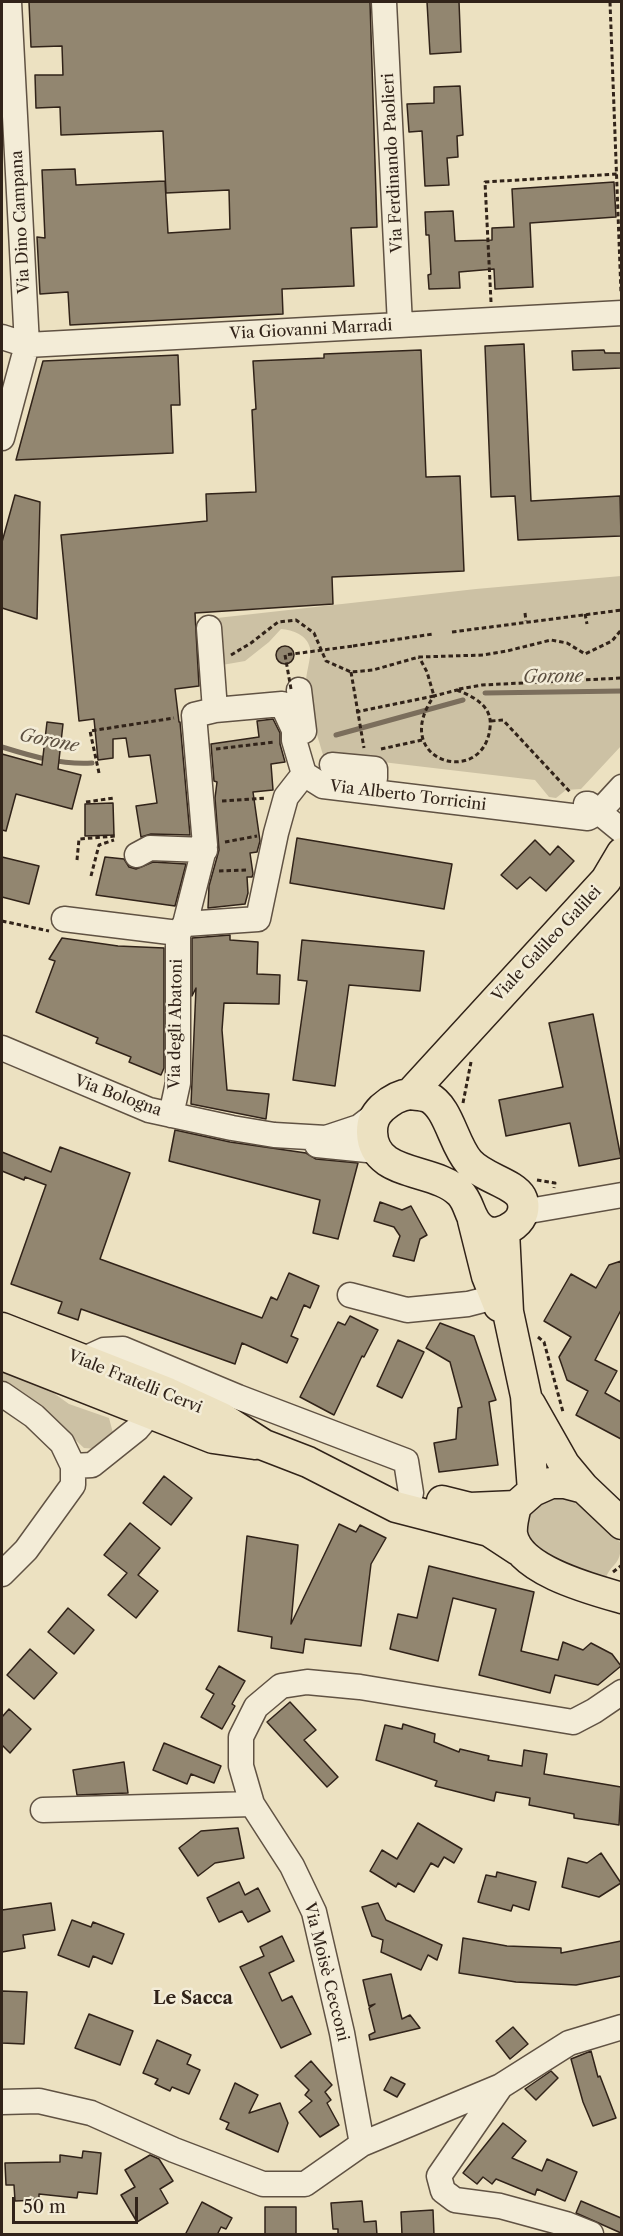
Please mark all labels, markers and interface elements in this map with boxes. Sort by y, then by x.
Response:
street label: Via Ferdinando Paolieri [379,73,407,253]
street label: Via Dino Campana [8,150,34,294]
street label: Via Giovanni Marradi [229,316,393,344]
water label: Gorone [523,666,583,688]
water label: Gorone [17,725,81,757]
street label: Via Alberto Torricini [329,777,487,815]
street label: Viale Galileo Galilei [488,882,606,1006]
street label: Via degli Abatoni [165,959,187,1089]
street label: Via Bologna [72,1071,164,1121]
street label: Viale Fratelli Cervi [65,1346,205,1418]
street label: Via Moisè Cecconi [299,1901,353,2043]
district label: Le Sacca [153,1988,233,2010]
scale bar [15,2185,141,2223]
text: 50 m [23,2196,66,2218]

